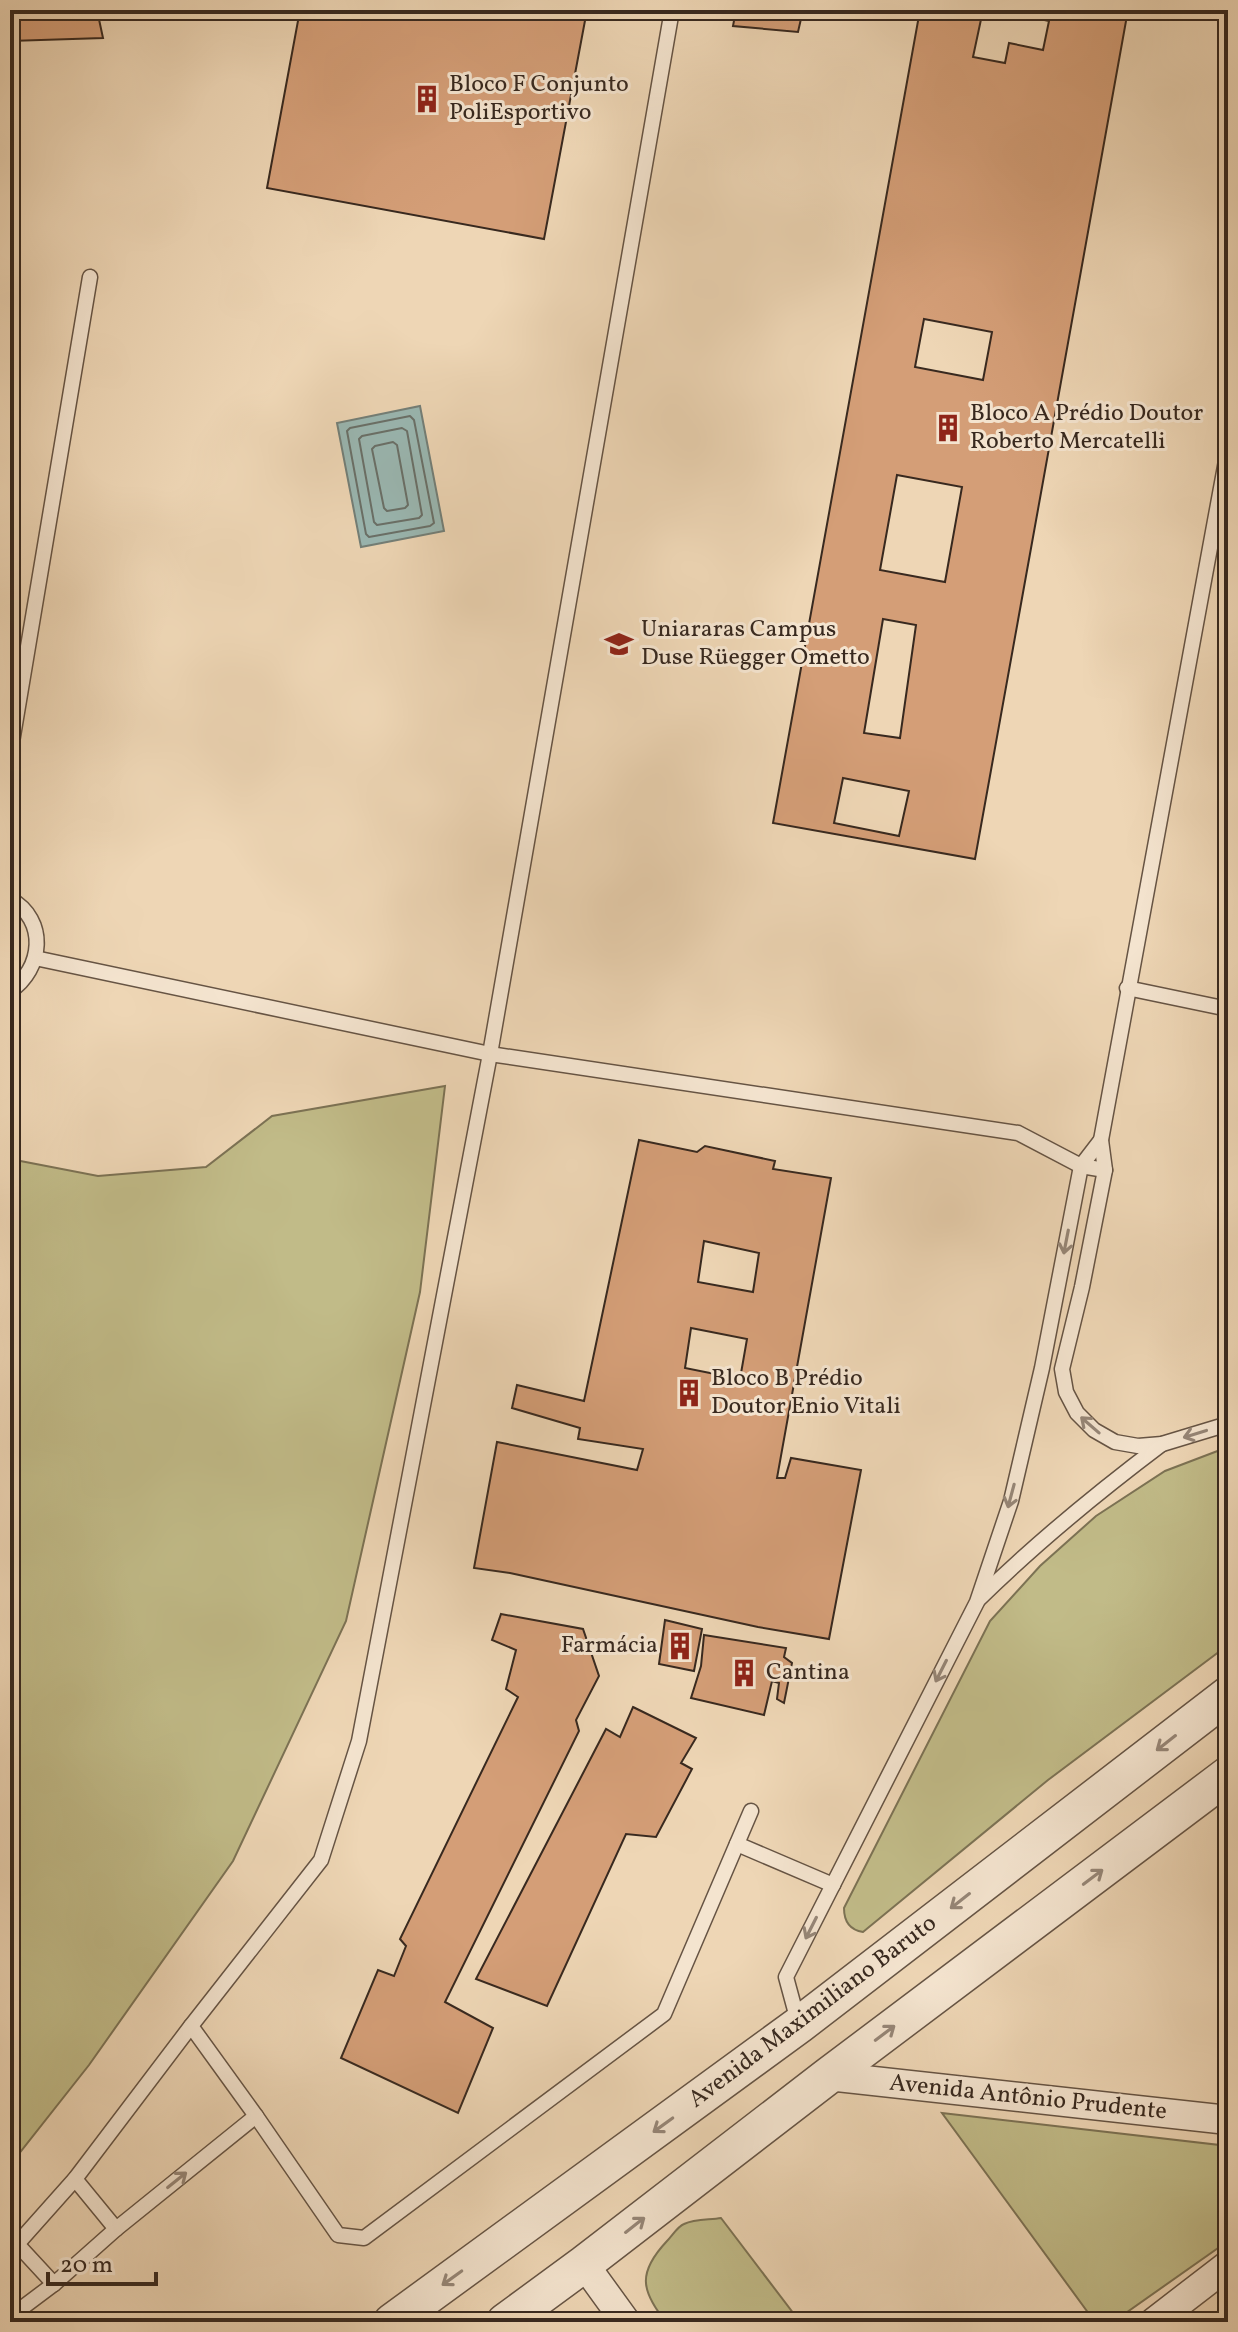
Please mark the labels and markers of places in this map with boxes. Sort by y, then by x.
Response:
place label: Bloco F Conjunto PoliEsportivo [449,68,629,130]
building icon: Bloco F Conjunto PoliEsportivo [412,84,442,114]
place label: Bloco A Prédio Doutor Roberto Mercatelli [970,397,1203,459]
building icon: Bloco A Prédio Doutor Roberto Mercatelli [933,413,963,443]
place label: Uniararas Campus Duse Rüegger Ometto [641,613,870,675]
school or university icon: Uniararas Campus Duse Rüegger Ometto [604,629,634,659]
place label: Bloco B Prédio Doutor Enio Vitali [711,1362,901,1424]
building icon: Bloco B Prédio Doutor Enio Vitali [674,1378,704,1408]
place label: Farmácia [561,1629,658,1663]
building icon: Farmácia [665,1631,695,1661]
place label: Cantina [766,1656,850,1690]
building icon: Cantina [729,1658,759,1688]

